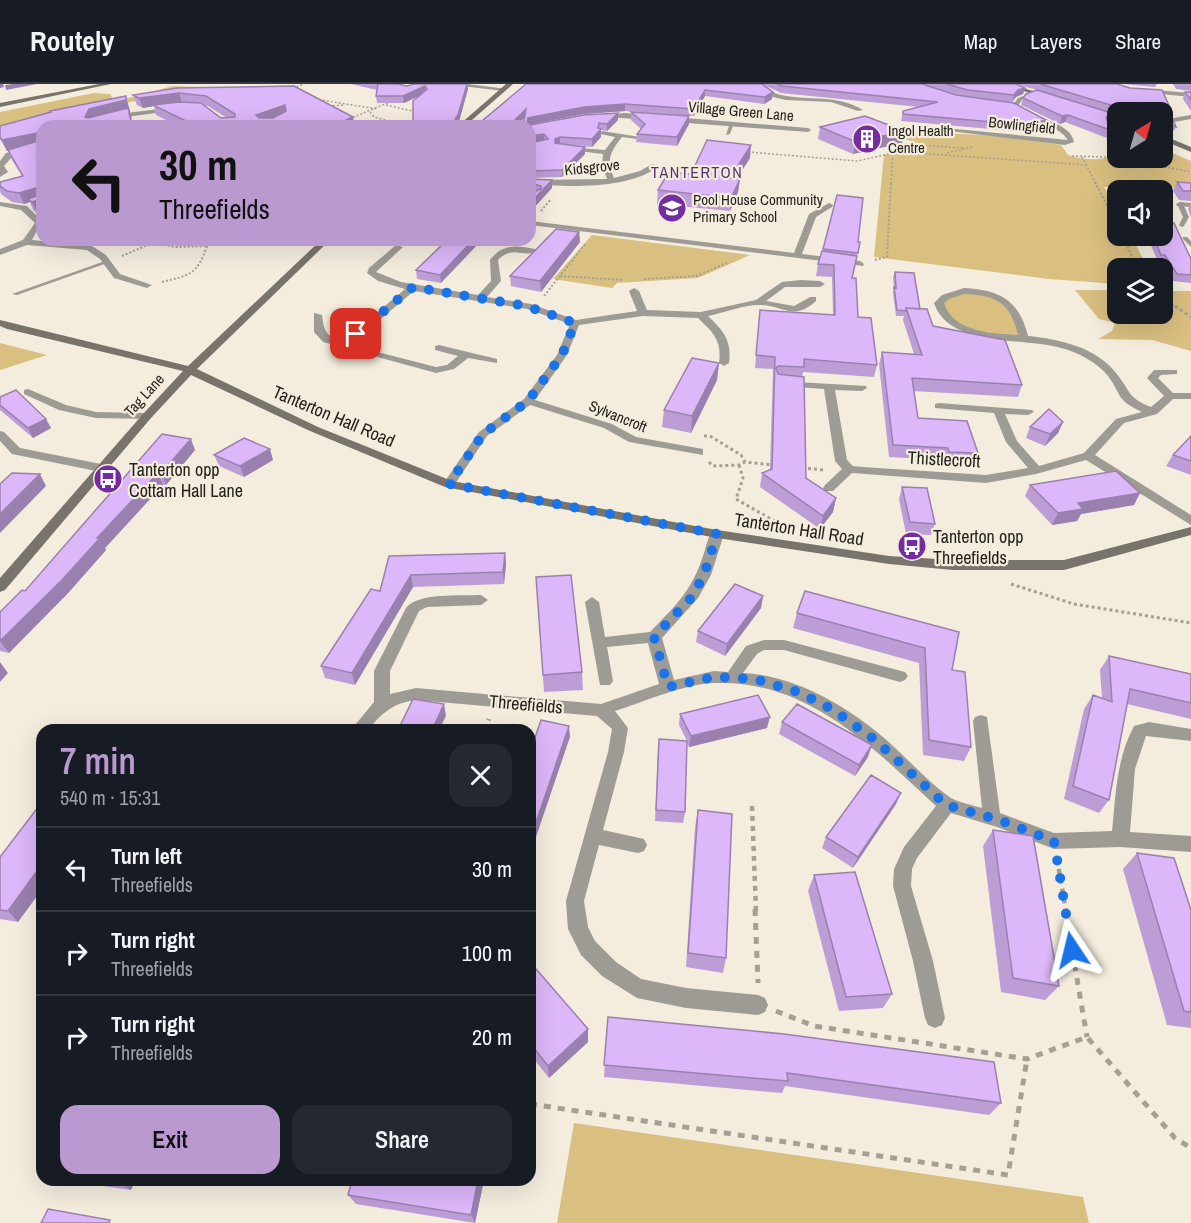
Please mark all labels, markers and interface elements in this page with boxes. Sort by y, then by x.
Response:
text: Routely [30,22,114,60]
text: Map [964,27,997,56]
text: Layers [1030,27,1082,56]
text: Share [1115,27,1161,56]
street label: Village Green Lane [687,96,795,126]
north arrow [1107,102,1173,168]
map controls [1107,102,1173,324]
street label: Bowlingfield [988,111,1056,139]
place label: Ingol Health Centre [888,120,954,158]
building icon: Ingol Health Centre [851,123,883,155]
text: 30 m [159,137,238,193]
icon: left [60,144,138,222]
street label: Kidsgrove [563,154,621,180]
district label: TANTERTON [651,161,743,183]
button: sound [1107,180,1173,246]
place label: Pool House Community Primary School [693,189,824,227]
text: Threefields [159,191,270,227]
school or university icon: Pool House Community Primary School [656,192,688,224]
button: layers [1107,258,1173,324]
pin [330,308,381,359]
icon: arrive [339,317,372,350]
street label: Tag Lane [119,369,169,421]
street label: Tanterton Hall Road [269,379,399,453]
street label: Sylvancroft [586,395,651,437]
street label: Thistlecroft [907,445,981,473]
place label: Tanterton opp Cottam Hall Lane [129,457,243,503]
bus stop icon: Tanterton opp Cottam Hall Lane [92,463,124,495]
street label: Tanterton Hall Road [732,506,866,552]
place label: Tanterton opp Threefields [933,524,1024,570]
bus stop icon: Tanterton opp Threefields [896,530,928,562]
street label: Threefields [488,688,564,720]
text: 7 min [60,737,136,785]
button: close [449,744,512,807]
text: 540 m · 15:31 [60,784,160,811]
text: Turn left [111,841,182,871]
icon: left [60,853,93,886]
text: 30 m [472,854,512,884]
text: Threefields [111,871,193,898]
position arrow [1040,918,1104,982]
text: Turn right [111,925,195,955]
icon: right [60,937,93,970]
text: 100 m [462,938,512,968]
text: Threefields [111,955,193,982]
text: Turn right [111,1009,195,1039]
icon: right [60,1021,93,1054]
text: 20 m [472,1022,512,1052]
text: Threefields [111,1039,193,1066]
button: Exit [60,1105,280,1174]
button: Share [292,1105,512,1174]

